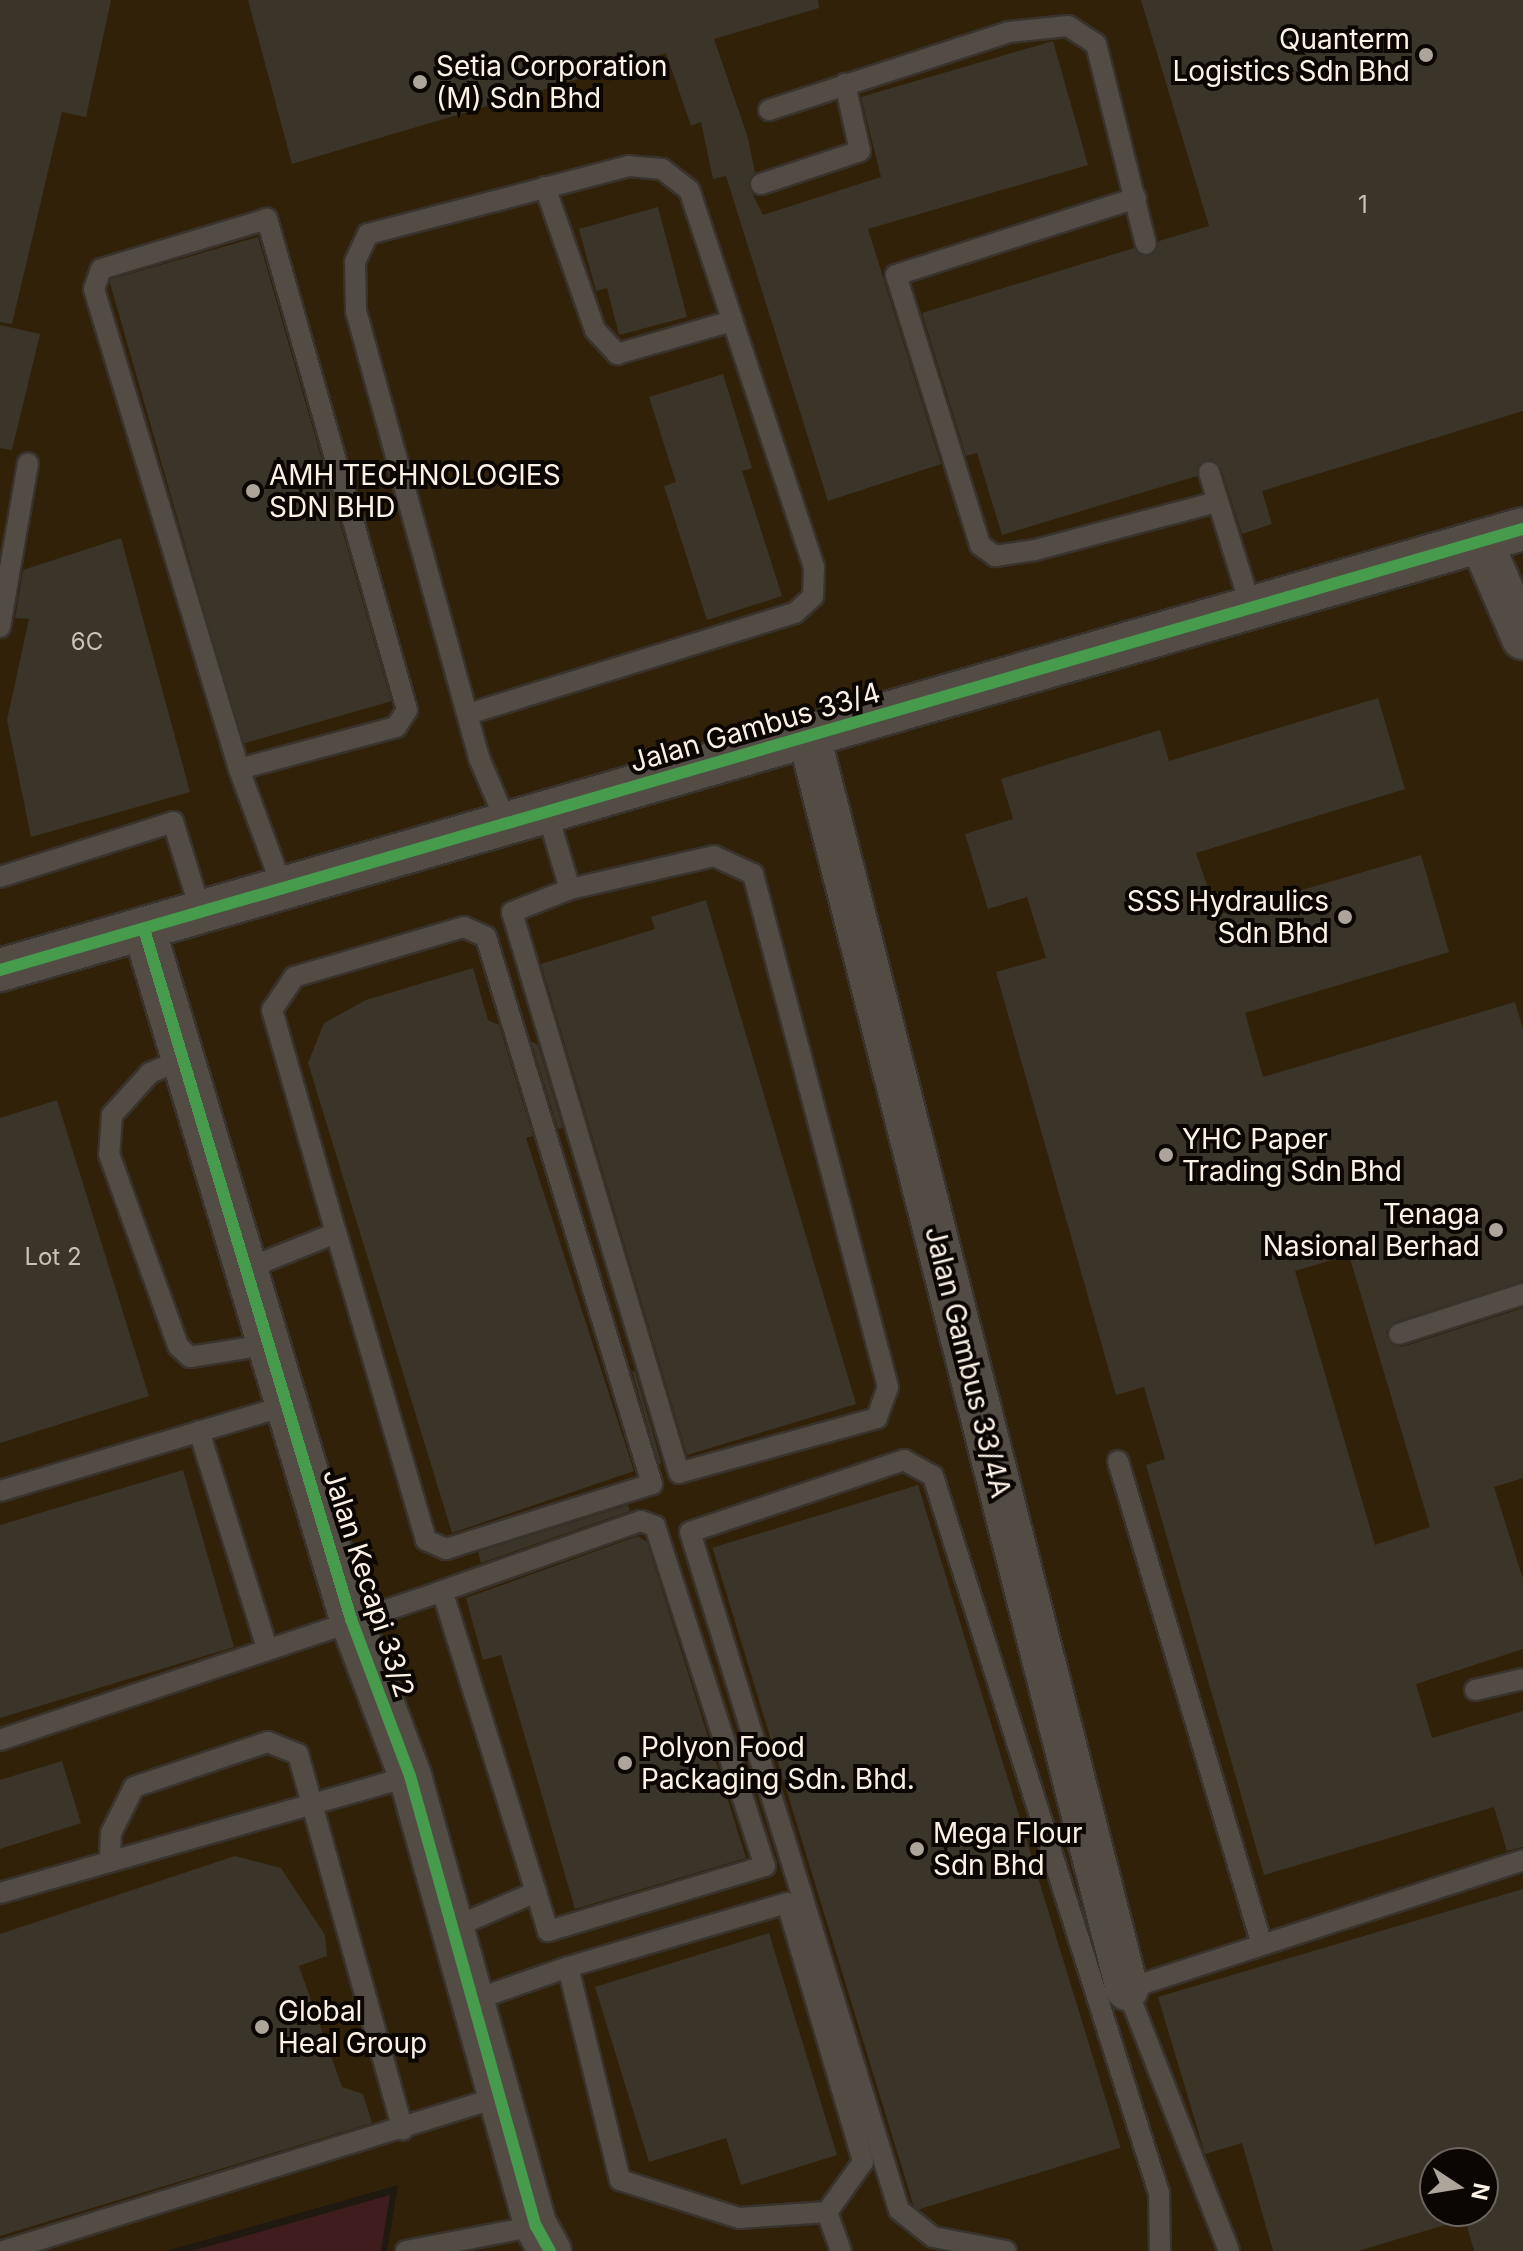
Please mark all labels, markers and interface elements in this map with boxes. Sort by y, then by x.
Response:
place label: Quanterm Logistics Sdn Bhd [1173,22,1410,88]
marker: Quanterm Logistics Sdn Bhd [1417,46,1435,64]
place label: Setia Corporation (M) Sdn Bhd [436,49,668,115]
marker: Setia Corporation (M) Sdn Bhd [411,73,429,91]
house number: 1 [1358,191,1368,219]
place label: AMH TECHNOLOGIES SDN BHD [269,458,561,524]
marker: AMH TECHNOLOGIES SDN BHD [244,482,262,500]
house number: 6C [71,628,103,656]
street label: Jalan Gambus 33/4 [626,675,884,779]
place label: SSS Hydraulics Sdn Bhd [1127,884,1329,950]
marker: SSS Hydraulics Sdn Bhd [1336,908,1354,926]
place label: YHC Paper Trading Sdn Bhd [1182,1122,1402,1188]
marker: YHC Paper Trading Sdn Bhd [1157,1146,1175,1164]
place label: Tenaga Nasional Berhad [1263,1197,1480,1263]
marker: Tenaga Nasional Berhad [1487,1221,1505,1239]
street label: Jalan Gambus 33/4A [918,1223,1018,1501]
house number: Lot 2 [24,1243,82,1271]
street label: Jalan Kecapi 33/2 [316,1465,422,1701]
place label: Polyon Food Packaging Sdn. Bhd. [641,1730,915,1796]
marker: Polyon Food Packaging Sdn. Bhd. [616,1754,634,1772]
place label: Mega Flour Sdn Bhd [933,1816,1083,1882]
marker: Mega Flour Sdn Bhd [908,1840,926,1858]
place label: Global Heal Group [278,1994,427,2060]
marker: Global Heal Group [253,2018,271,2036]
north arrow [1419,2147,1499,2227]
text: N [1466,2181,1495,2202]

